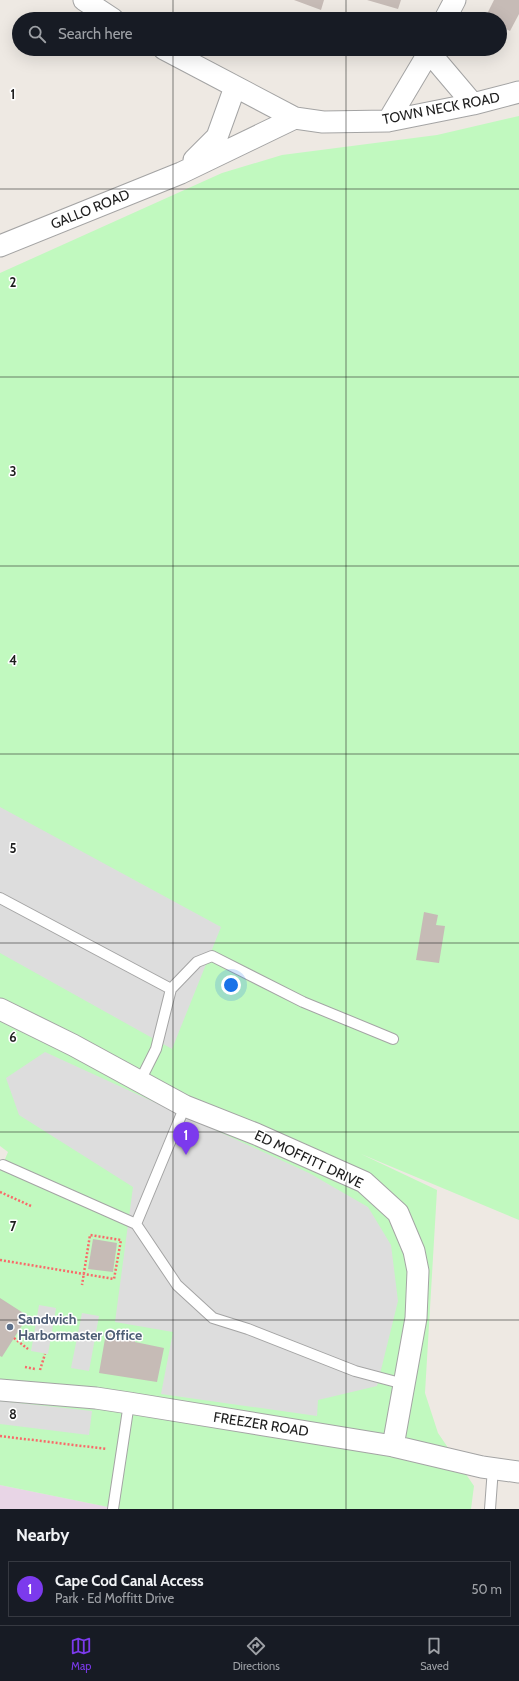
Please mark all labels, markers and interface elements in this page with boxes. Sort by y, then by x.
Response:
search box [12,12,507,56]
icon: search [26,23,48,45]
text: Search here [58,25,133,43]
text: 1 [11,86,15,102]
street label: TOWN NECK ROAD [381,88,501,128]
street label: GALLO ROAD [48,185,132,233]
text: 2 [10,274,17,290]
text: 3 [9,463,17,479]
text: 4 [9,652,17,668]
text: 5 [10,840,17,856]
your location [221,975,241,995]
text: 6 [9,1029,17,1045]
pin: 1 [173,1122,199,1155]
street label: ED MOFFITT DRIVE [252,1126,366,1192]
text: 7 [10,1218,17,1234]
place label: Sandwich Harbormaster Office [18,1310,142,1344]
marker: Sandwich Harbormaster Office [5,1322,15,1332]
text: 8 [9,1406,17,1422]
street label: FREEZER ROAD [212,1408,310,1440]
text: Nearby [16,1525,69,1545]
text: Cape Cod Canal Access [55,1572,204,1590]
text: 1 [28,1581,32,1597]
text: 50 m [472,1581,502,1597]
text: Park · Ed Moffitt Drive [55,1590,174,1606]
tab: Map [70,1635,92,1673]
tab: Directions [233,1635,280,1673]
tab: Saved [420,1635,449,1673]

